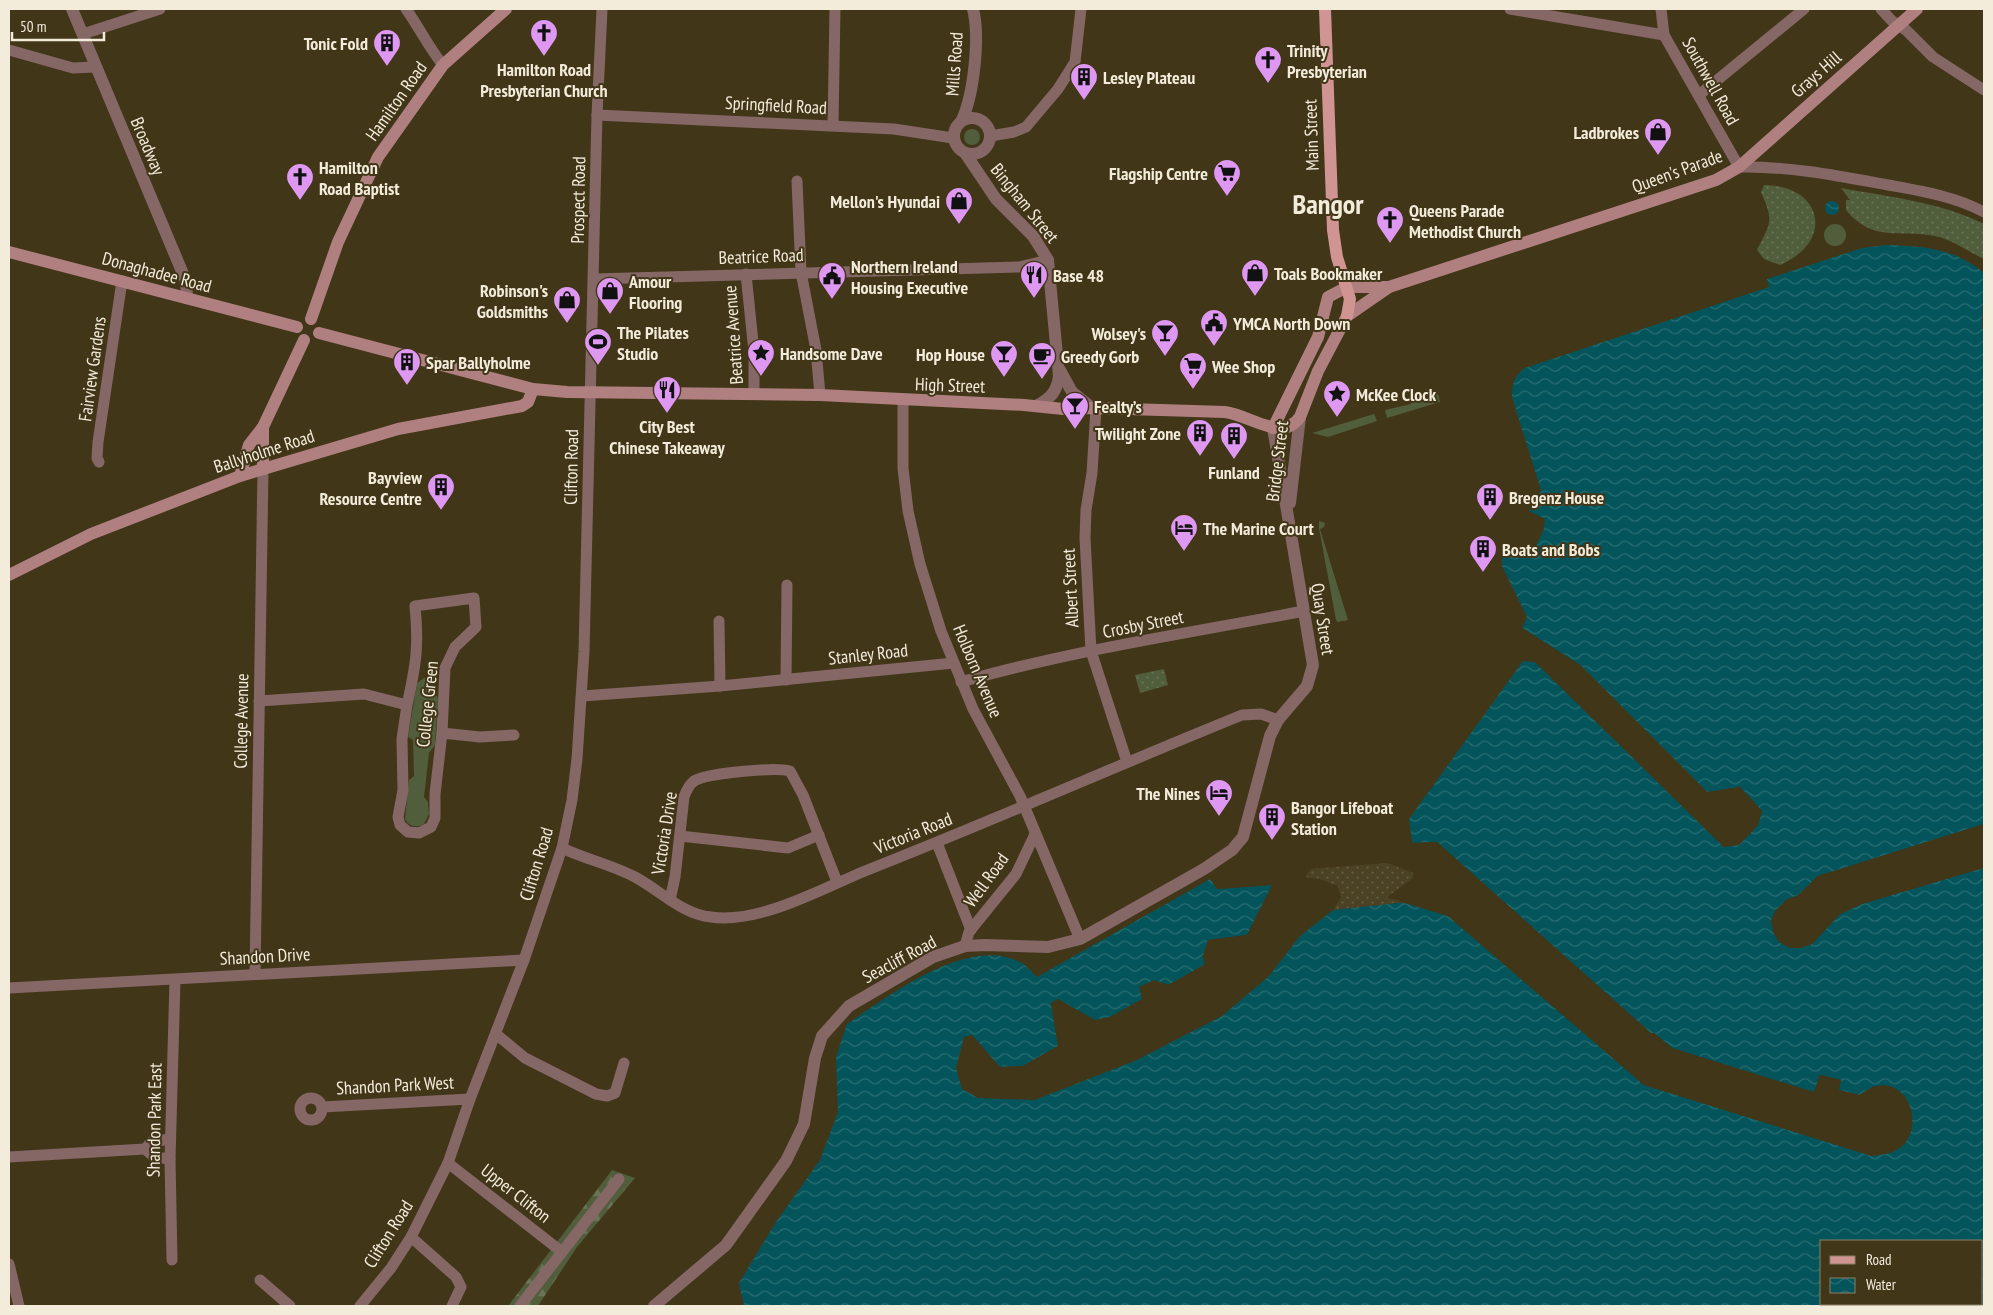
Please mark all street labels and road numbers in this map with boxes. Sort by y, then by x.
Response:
street label: Mills Road [940,31,968,97]
street label: Southwell Road [1677,33,1745,129]
street label: Grays Hill [1786,45,1847,102]
street label: Hamilton Road [360,57,432,145]
street label: Springfield Road [725,91,827,119]
street label: Main Street [1298,99,1324,171]
street label: Broadway [126,114,171,179]
street label: Queen's Parade [1629,144,1725,198]
street label: Prospect Road [566,156,590,244]
street label: Bingham Street [986,158,1064,248]
street label: Beatrice Road [718,243,804,269]
street label: Donaghadee Road [100,246,214,298]
street label: Beatrice Avenue [718,285,748,385]
street label: Fairview Gardens [73,315,111,423]
street label: High Street [914,372,986,398]
street label: Bridge Street [1261,419,1293,503]
street label: Ballyholme Road [211,424,317,478]
street label: Clifton Road [559,429,583,505]
street label: Albert Street [1056,548,1084,628]
street label: Quay Street [1306,582,1340,657]
street label: Crosby Street [1101,605,1185,643]
street label: Holborn Avenue [948,621,1008,721]
street label: Stanley Road [827,638,909,670]
street label: College Green [411,660,443,748]
street label: College Avenue [229,673,253,769]
street label: Victoria Drive [646,790,682,877]
street label: Victoria Road [870,807,955,859]
street label: Clifton Road [514,824,558,904]
street label: Well Road [959,848,1013,912]
street label: Seacliff Road [858,930,940,988]
street label: Shandon Drive [219,942,311,970]
street label: Shandon Park East [142,1063,166,1177]
street label: Shandon Park West [336,1070,454,1100]
street label: Upper Clifton [476,1159,556,1227]
street label: Clifton Road [358,1196,418,1272]

